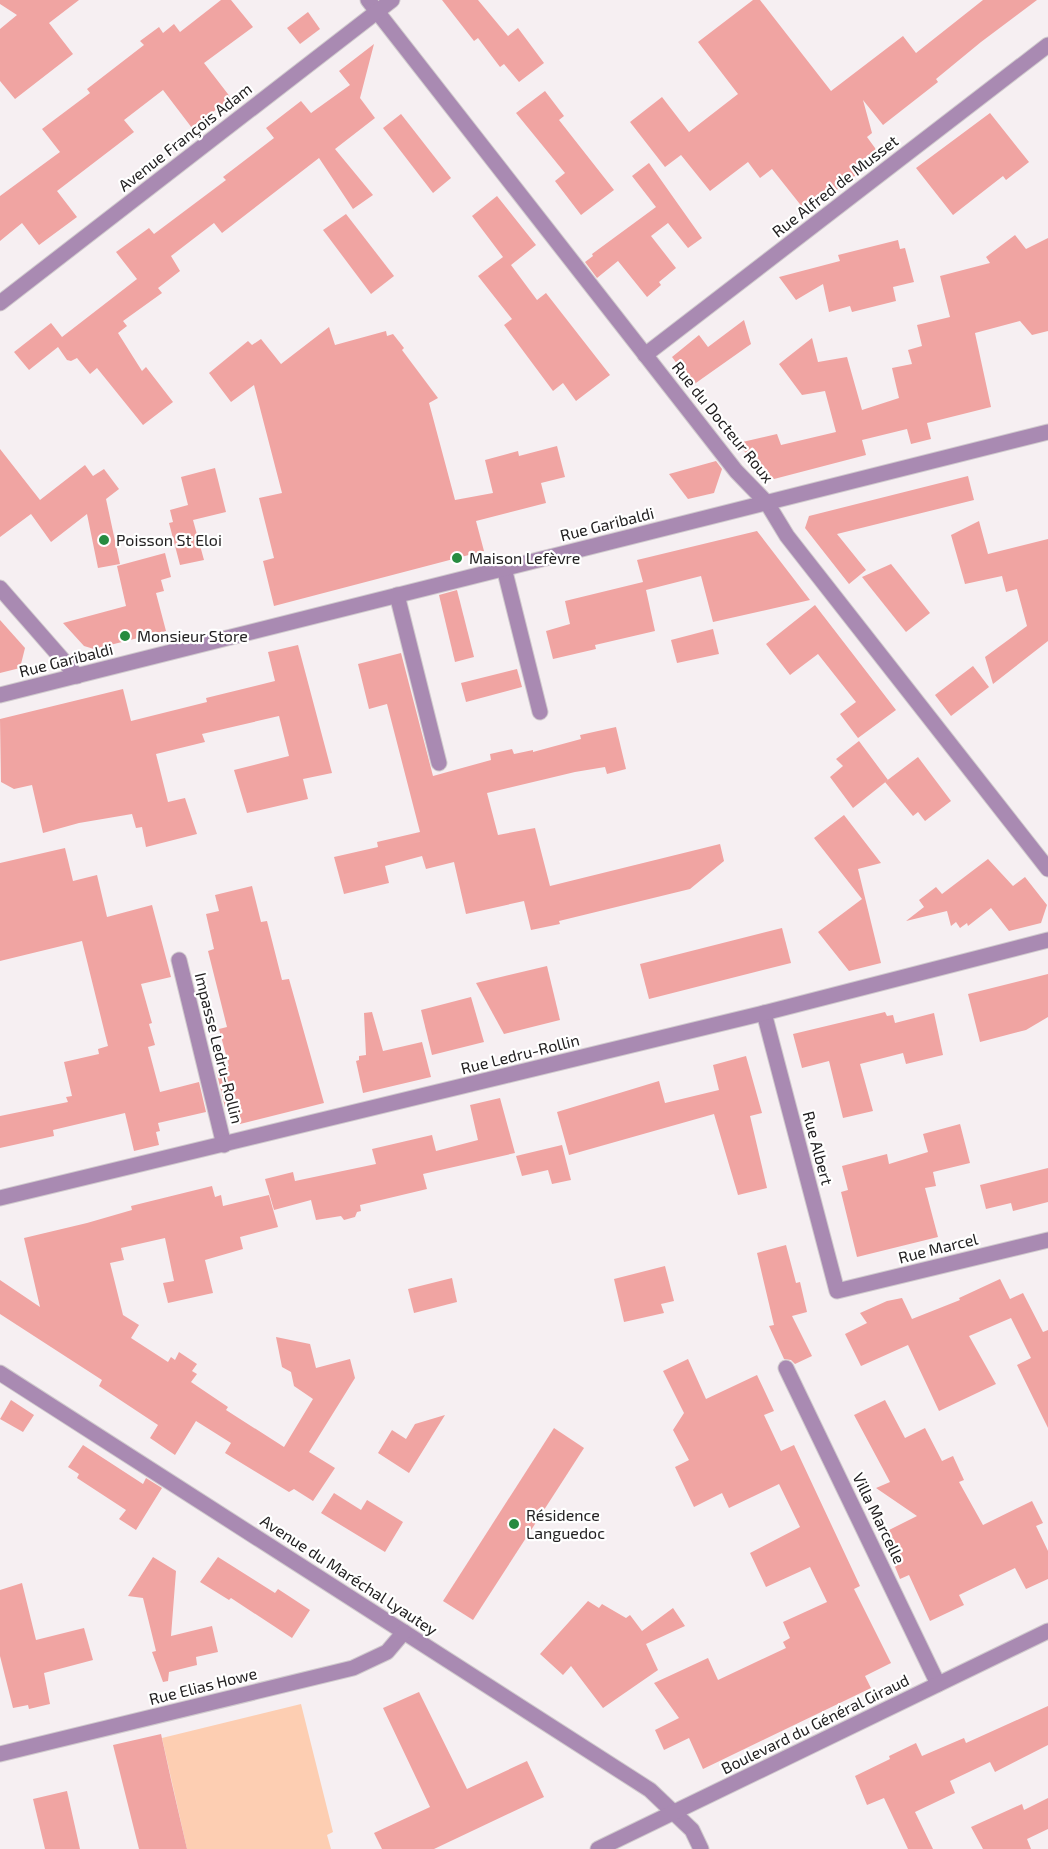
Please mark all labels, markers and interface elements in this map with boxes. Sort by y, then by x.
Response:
street label: Avenue François Adam [114,79,256,195]
street label: Rue Alfred de Musset [768,131,901,241]
street label: Rue du Docteur Roux [669,357,778,487]
street label: Rue Garibaldi [558,503,656,544]
place label: Poisson St Eloi [116,530,222,549]
marker: Poisson St Eloi [97,533,111,547]
place label: Maison Lefèvre [469,548,580,567]
marker: Maison Lefèvre [450,551,464,565]
place label: Monsieur Store [137,626,248,645]
marker: Monsieur Store [118,629,132,643]
street label: Rue Garibaldi [17,639,115,680]
street label: Impasse Ledru-Rollin [192,970,247,1125]
street label: Rue Ledru-Rollin [459,1030,581,1077]
street label: Rue Albert [800,1109,837,1187]
street label: Rue Marcel [896,1228,980,1267]
street label: Villa Marcelle [849,1469,910,1566]
place label: Résidence Languedoc [526,1505,605,1542]
street label: Avenue du Maréchal Lyautey [257,1510,442,1639]
marker: Résidence Languedoc [507,1517,521,1531]
street label: Rue Elias Howe [147,1663,259,1708]
street label: Boulevard du Général Giraud [718,1670,912,1777]

